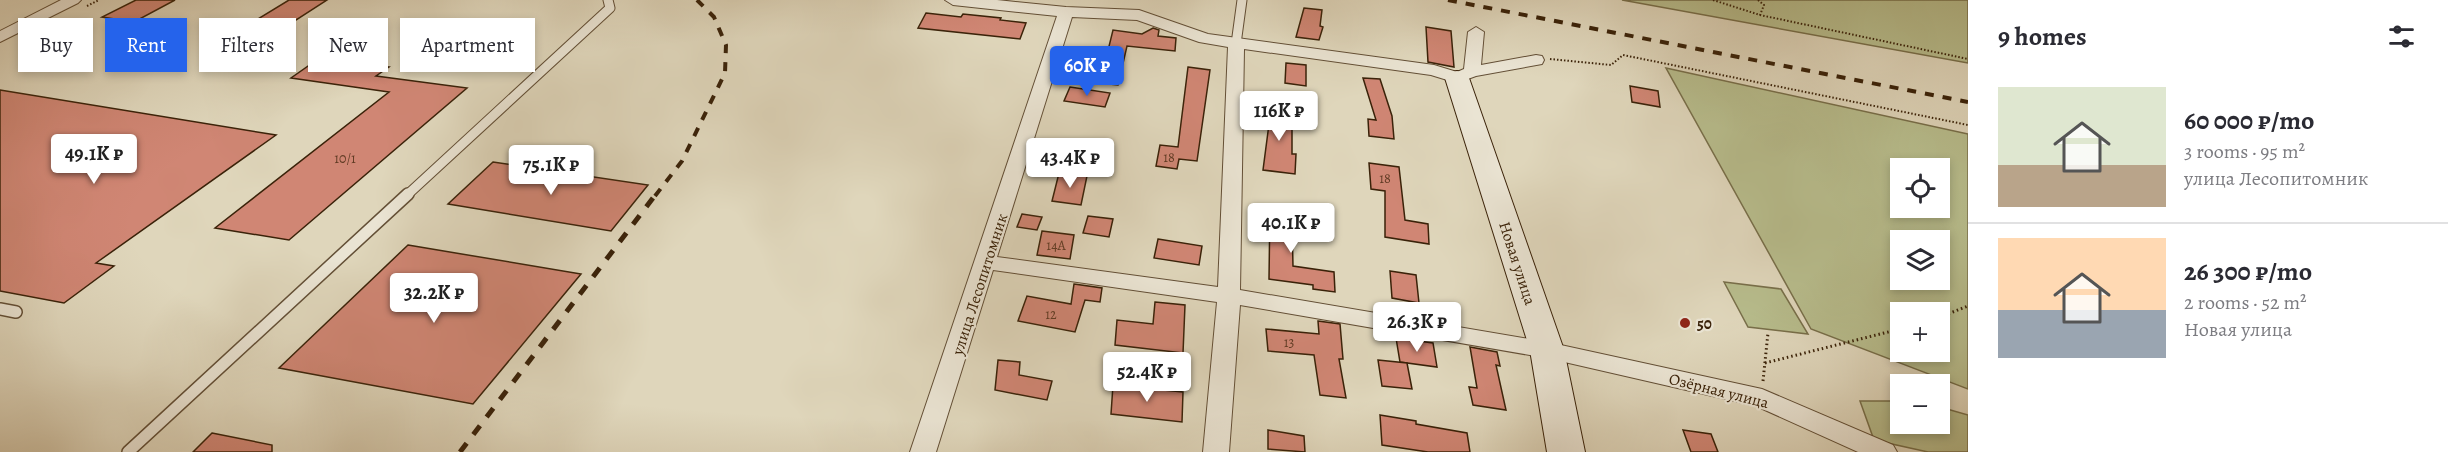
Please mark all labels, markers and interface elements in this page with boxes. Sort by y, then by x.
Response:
chip: Buy [18,18,93,72]
chip: Rent [105,18,187,72]
chip: Filters [199,18,296,72]
chip: New [308,18,388,72]
chip: Apartment [400,18,535,72]
text: 9 homes [1998,19,2087,54]
icon: filters [2385,20,2418,53]
pin: 60K ₽ [1045,46,1129,97]
text: 60K ₽ [1064,52,1110,79]
pin: 116K ₽ [1230,91,1328,142]
text: 116K ₽ [1254,97,1304,124]
text: 60 000 ₽/mo [2184,103,2314,138]
icon: home [2046,111,2118,183]
pin: 49.1K ₽ [39,134,149,185]
pin: 43.4K ₽ [1015,138,1125,189]
text: 3 rooms · 95 m² [2184,138,2305,165]
text: 49.1K ₽ [65,140,123,167]
text: 43.4K ₽ [1040,144,1100,171]
pin: 75.1K ₽ [496,145,606,196]
house number: 18 [1163,148,1175,167]
house number: 10/1 [334,149,356,168]
text: 75.1K ₽ [523,151,579,178]
map controls [1890,158,1950,434]
button: locate [1890,158,1950,218]
text: улица Лесопитомник [2184,165,2368,192]
house number: 18 [1379,169,1391,188]
pin: 40.1K ₽ [1236,203,1346,254]
text: 40.1K ₽ [1262,209,1320,236]
street label: улица Лесопитомник [946,211,1013,359]
street label: Новая улица [1493,219,1541,308]
button: layers [1890,230,1950,290]
house number: 14А [1046,236,1066,255]
text: 26 300 ₽/mo [2184,254,2312,289]
icon: home [2046,262,2118,334]
pin: 32.2K ₽ [379,273,489,324]
text: 32.2K ₽ [404,279,464,306]
text: 2 rooms · 52 m² [2184,289,2307,316]
pin: 26.3K ₽ [1362,302,1472,353]
button: + [1890,302,1950,362]
house number: 12 [1045,305,1057,324]
text: 26.3K ₽ [1387,308,1447,335]
place label: 50 [1697,313,1712,335]
marker: 50 [1678,316,1692,330]
text: Новая улица [2184,316,2292,343]
house number: 13 [1284,333,1294,352]
pin: 52.4K ₽ [1092,352,1202,403]
text: 52.4K ₽ [1117,358,1177,385]
street label: Озёрная улица [1667,368,1772,414]
button: − [1890,374,1950,434]

